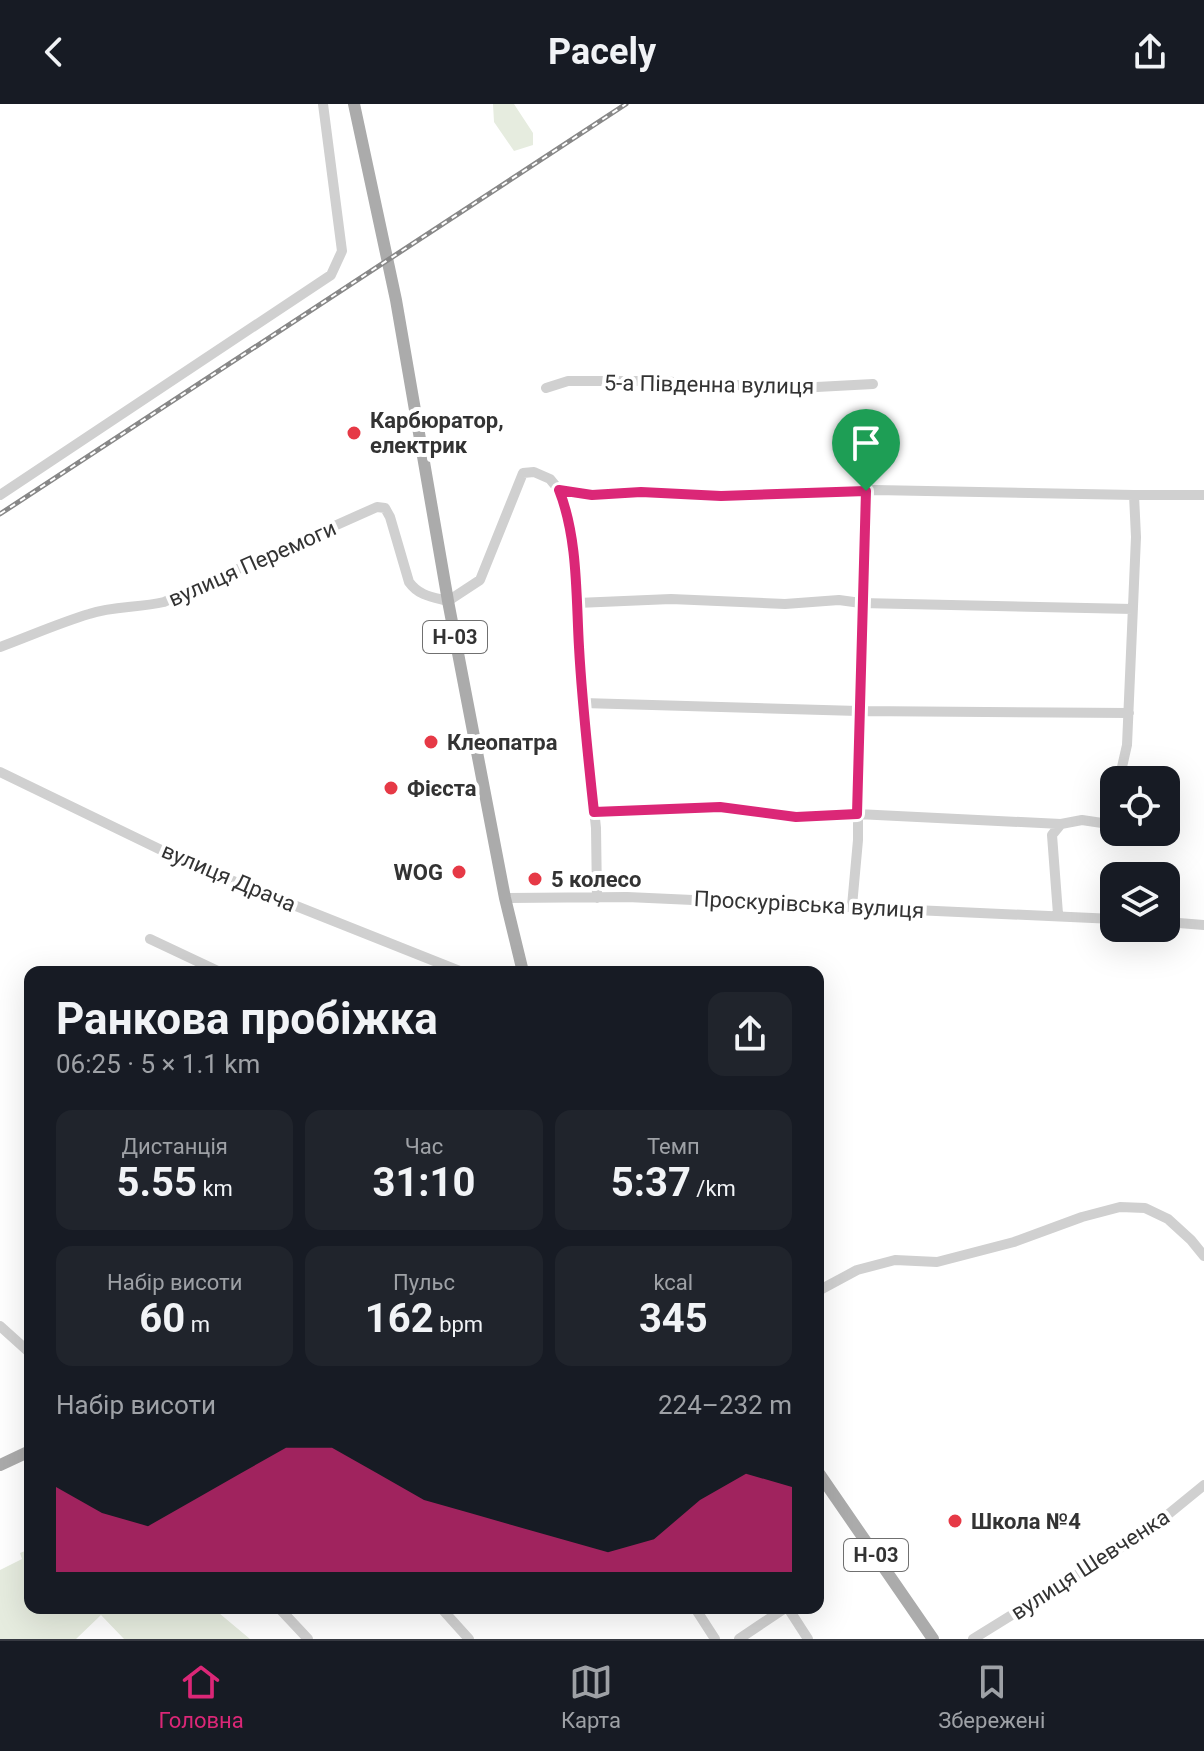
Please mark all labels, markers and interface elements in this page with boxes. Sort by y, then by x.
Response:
icon: back [32,30,76,74]
icon: share [1128,30,1172,74]
text: Pacely [548,31,656,73]
street label: 5-а Південна вулиця [604,370,814,399]
place label: Карбюратор, електрик [370,408,504,458]
pin [832,409,900,491]
icon: arrive [844,421,888,465]
marker: Карбюратор, електрик [345,424,363,442]
street label: вулиця Перемоги [165,515,340,612]
road number: Н-03 [423,621,487,653]
place label: Клеопатра [447,730,558,755]
marker: Клеопатра [422,733,440,751]
map controls [1100,766,1180,942]
button: locate [1100,766,1180,846]
place label: Фієста [407,776,477,801]
marker: Фієста [382,779,400,797]
street label: вулиця Драча [158,838,300,917]
place label: WOG [394,860,443,885]
button: layers [1100,862,1180,942]
marker: WOG [450,863,468,881]
place label: 5 колесо [551,867,641,892]
marker: 5 колесо [526,870,544,888]
street label: Проскурівська вулиця [693,886,925,923]
button: share [708,992,792,1076]
text: Ранкова пробіжка [56,993,438,1045]
text: 06:25 · 5 × 1.1 km [56,1049,260,1079]
text: Дистанція [122,1134,228,1159]
text: Час [405,1134,443,1159]
text: Темп [647,1134,700,1159]
text: 5.55 [116,1159,197,1206]
text: 31:10 [372,1159,476,1206]
text: 5:37 [611,1159,691,1206]
text: km [197,1176,233,1201]
text: /km [691,1176,736,1201]
text: Набір висоти [107,1270,242,1295]
text: Пульс [393,1270,455,1295]
text: kcal [653,1270,693,1295]
text: 60 [139,1295,185,1342]
text: 162 [365,1295,434,1342]
text: 345 [639,1295,708,1342]
text: m [185,1312,210,1337]
text: bpm [434,1312,483,1337]
text: Набір висоти [56,1390,216,1420]
text: 224–232 m [658,1390,792,1420]
street label: вулиця Шевченка [1006,1504,1174,1625]
place label: Школа №4 [971,1509,1081,1534]
marker: Школа №4 [946,1512,964,1530]
road number: Н-03 [844,1539,908,1571]
tab: Головна [159,1660,244,1733]
tab: Карта [561,1660,621,1733]
tab: Збережені [938,1660,1045,1733]

